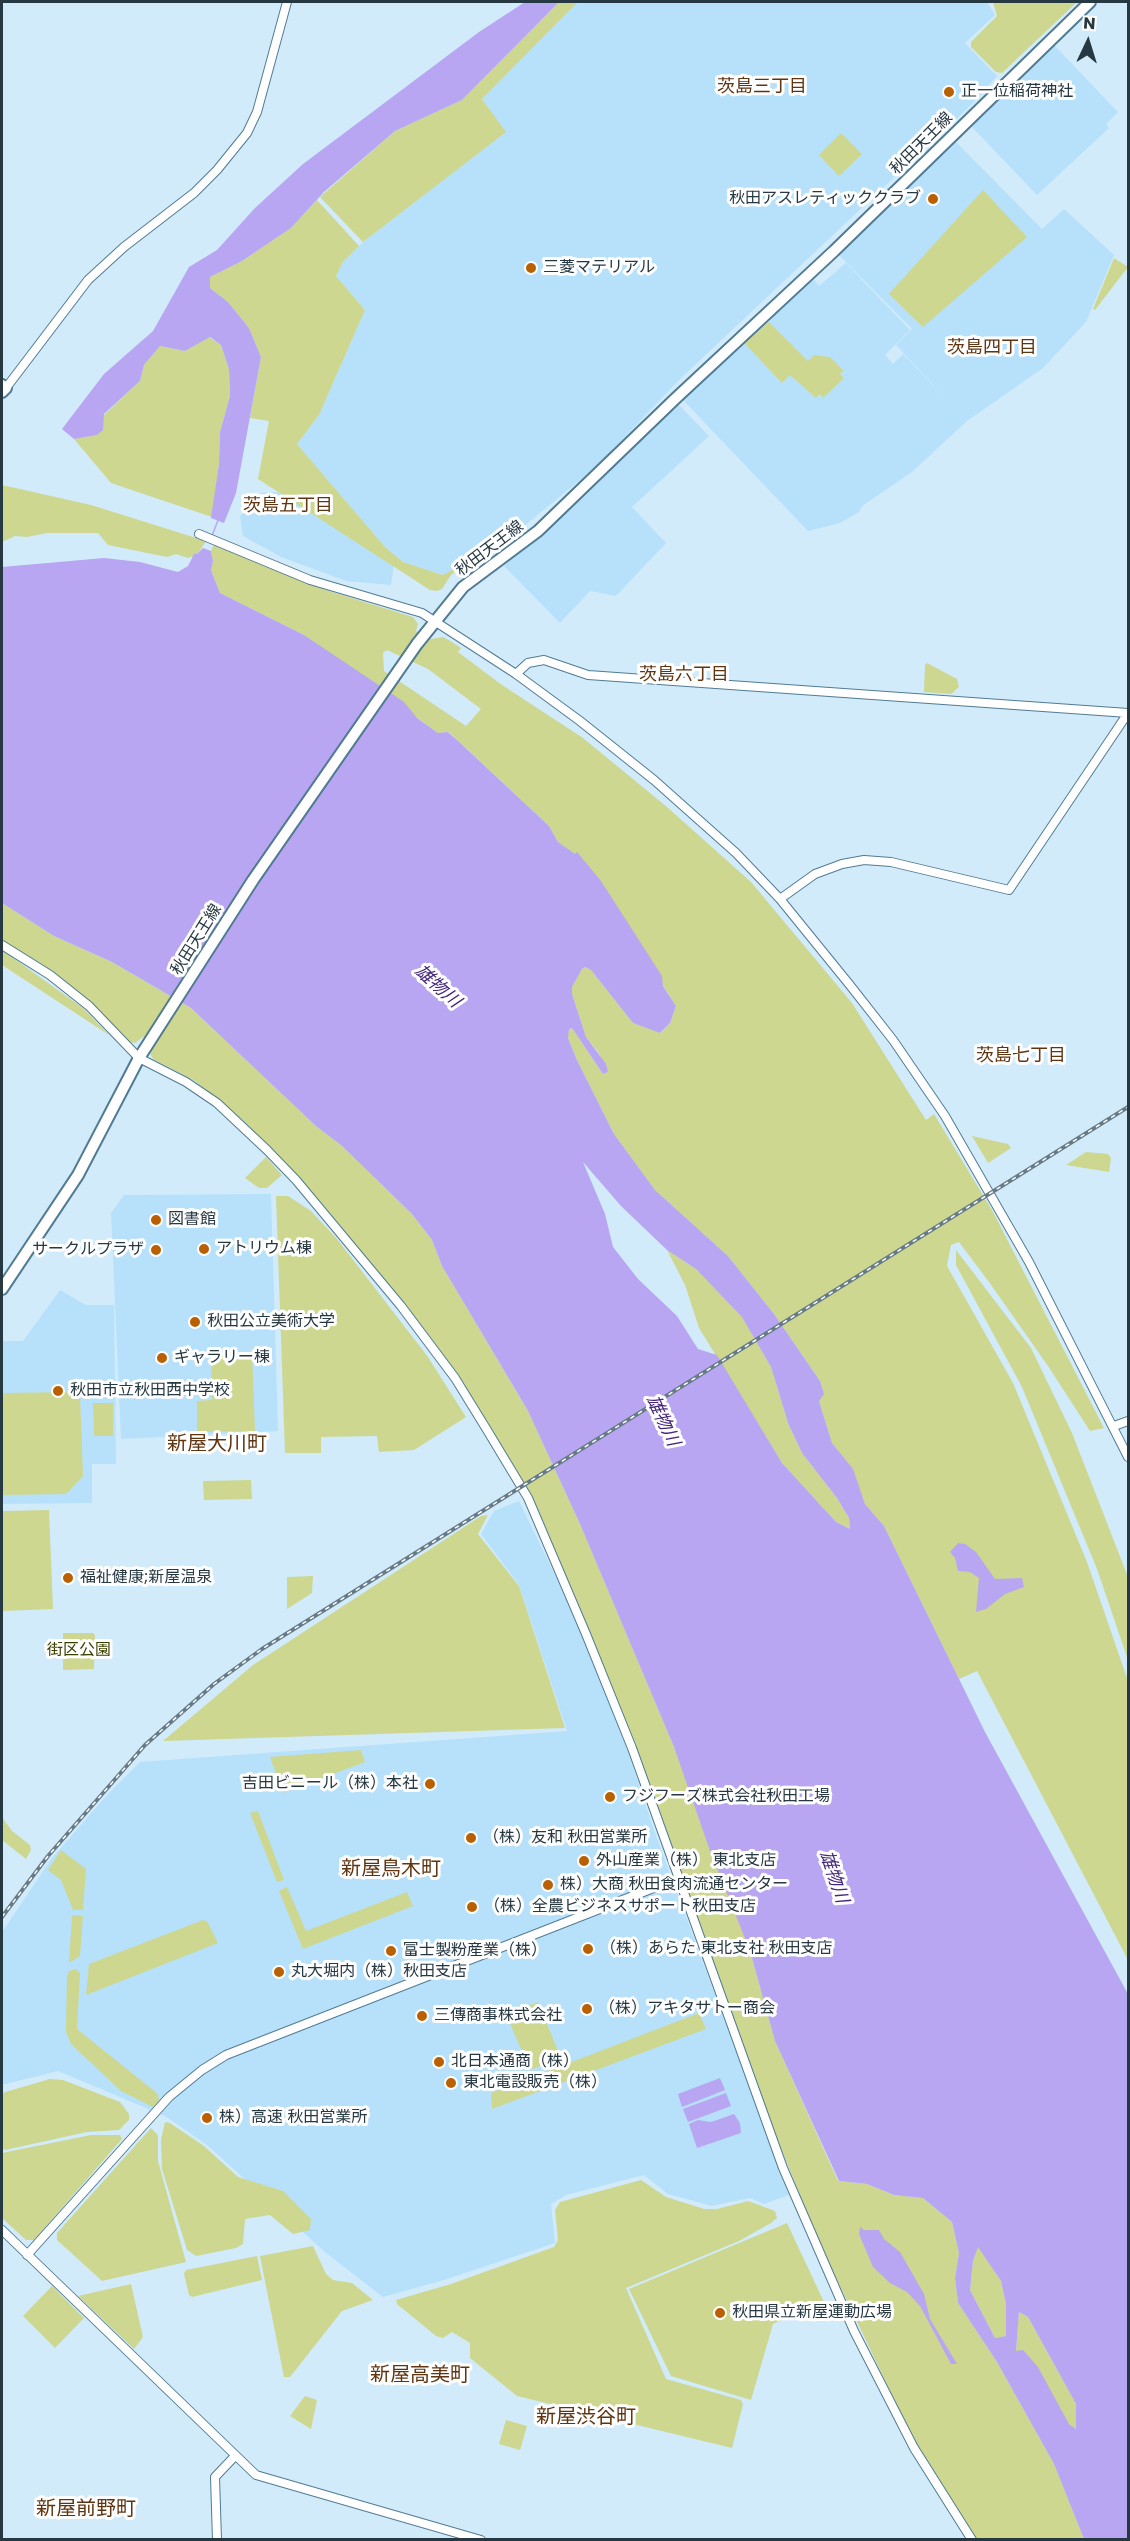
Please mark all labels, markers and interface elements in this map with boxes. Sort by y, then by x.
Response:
north arrow [1058,12,1118,72]
text: N [1082,12,1096,35]
district label: 茨島三丁目 [717,76,807,98]
place label: 正一位稲荷神社 [961,82,1073,102]
marker: 正一位稲荷神社 [942,85,956,99]
street label: 秋田天王線 [887,109,957,179]
place label: 秋田アスレティッククラブ [729,189,921,209]
marker: 秋田アスレティッククラブ [926,192,940,206]
place label: 三菱マテリアル [543,258,655,278]
marker: 三菱マテリアル [524,261,538,275]
district label: 茨島四丁目 [947,337,1037,359]
district label: 茨島五丁目 [243,495,333,517]
street label: 秋田天王線 [452,517,528,581]
district label: 茨島六丁目 [639,664,729,686]
street label: 秋田天王線 [168,901,226,979]
water label: 雄物川 [410,961,464,1013]
district label: 茨島七丁目 [976,1045,1066,1067]
place label: 図書館 [168,1210,216,1230]
marker: 図書館 [149,1213,163,1227]
place label: アトリウム棟 [216,1239,312,1259]
place label: サークルプラザ [32,1240,144,1260]
marker: アトリウム棟 [197,1242,211,1256]
marker: サークルプラザ [149,1243,163,1257]
place label: 秋田公立美術大学 [207,1312,335,1332]
marker: 秋田公立美術大学 [188,1315,202,1329]
place label: ギャラリー棟 [174,1348,270,1368]
marker: ギャラリー棟 [155,1351,169,1365]
place label: 秋田市立秋田西中学校 [70,1381,230,1401]
marker: 秋田市立秋田西中学校 [51,1384,65,1398]
water label: 雄物川 [641,1392,683,1450]
district label: 新屋大川町 [167,1433,267,1457]
place label: 福祉健康;新屋温泉 [80,1568,212,1588]
marker: 福祉健康;新屋温泉 [61,1571,75,1585]
park label: 街区公園 [47,1641,111,1661]
place label: 吉田ビニール（株）本社 [242,1774,418,1794]
marker: 吉田ビニール（株）本社 [423,1777,437,1791]
place label: フジフーズ株式会社秋田工場 [622,1787,830,1807]
marker: フジフーズ株式会社秋田工場 [603,1790,617,1804]
place label: （株）友和 秋田営業所 [483,1828,647,1848]
marker: （株）友和 秋田営業所 [464,1831,478,1845]
water label: 雄物川 [814,1848,852,1906]
place label: 外山産業（株） 東北支店 [596,1851,776,1871]
marker: 外山産業（株） 東北支店 [577,1854,591,1868]
district label: 新屋鳥木町 [341,1858,441,1882]
place label: 株）大商 秋田食肉流通センター [560,1875,788,1895]
marker: 株）大商 秋田食肉流通センター [541,1878,555,1892]
place label: （株）全農ビジネスサポート秋田支店 [484,1897,756,1917]
marker: （株）全農ビジネスサポート秋田支店 [465,1900,479,1914]
place label: （株）あらた 東北支社 秋田支店 [600,1939,833,1959]
place label: 富士製粉産業（株） [403,1941,547,1961]
marker: （株）あらた 東北支社 秋田支店 [581,1942,595,1956]
marker: 富士製粉産業（株） [384,1944,398,1958]
place label: 丸大堀内（株）秋田支店 [291,1962,467,1982]
marker: 丸大堀内（株）秋田支店 [272,1965,286,1979]
place label: （株）アキタサトー商会 [599,1999,775,2019]
marker: （株）アキタサトー商会 [580,2002,594,2016]
place label: 三傳商事株式会社 [434,2006,562,2026]
marker: 三傳商事株式会社 [415,2009,429,2023]
place label: 北日本通商（株） [451,2052,579,2072]
marker: 北日本通商（株） [432,2055,446,2069]
place label: 東北電設販売（株） [463,2073,607,2093]
marker: 東北電設販売（株） [444,2076,458,2090]
place label: 株）高速 秋田営業所 [219,2108,367,2128]
marker: 株）高速 秋田営業所 [200,2111,214,2125]
place label: 秋田県立新屋運動広場 [732,2303,892,2323]
marker: 秋田県立新屋運動広場 [713,2306,727,2320]
district label: 新屋高美町 [370,2364,470,2388]
district label: 新屋渋谷町 [536,2406,636,2430]
district label: 新屋前野町 [36,2498,136,2522]

